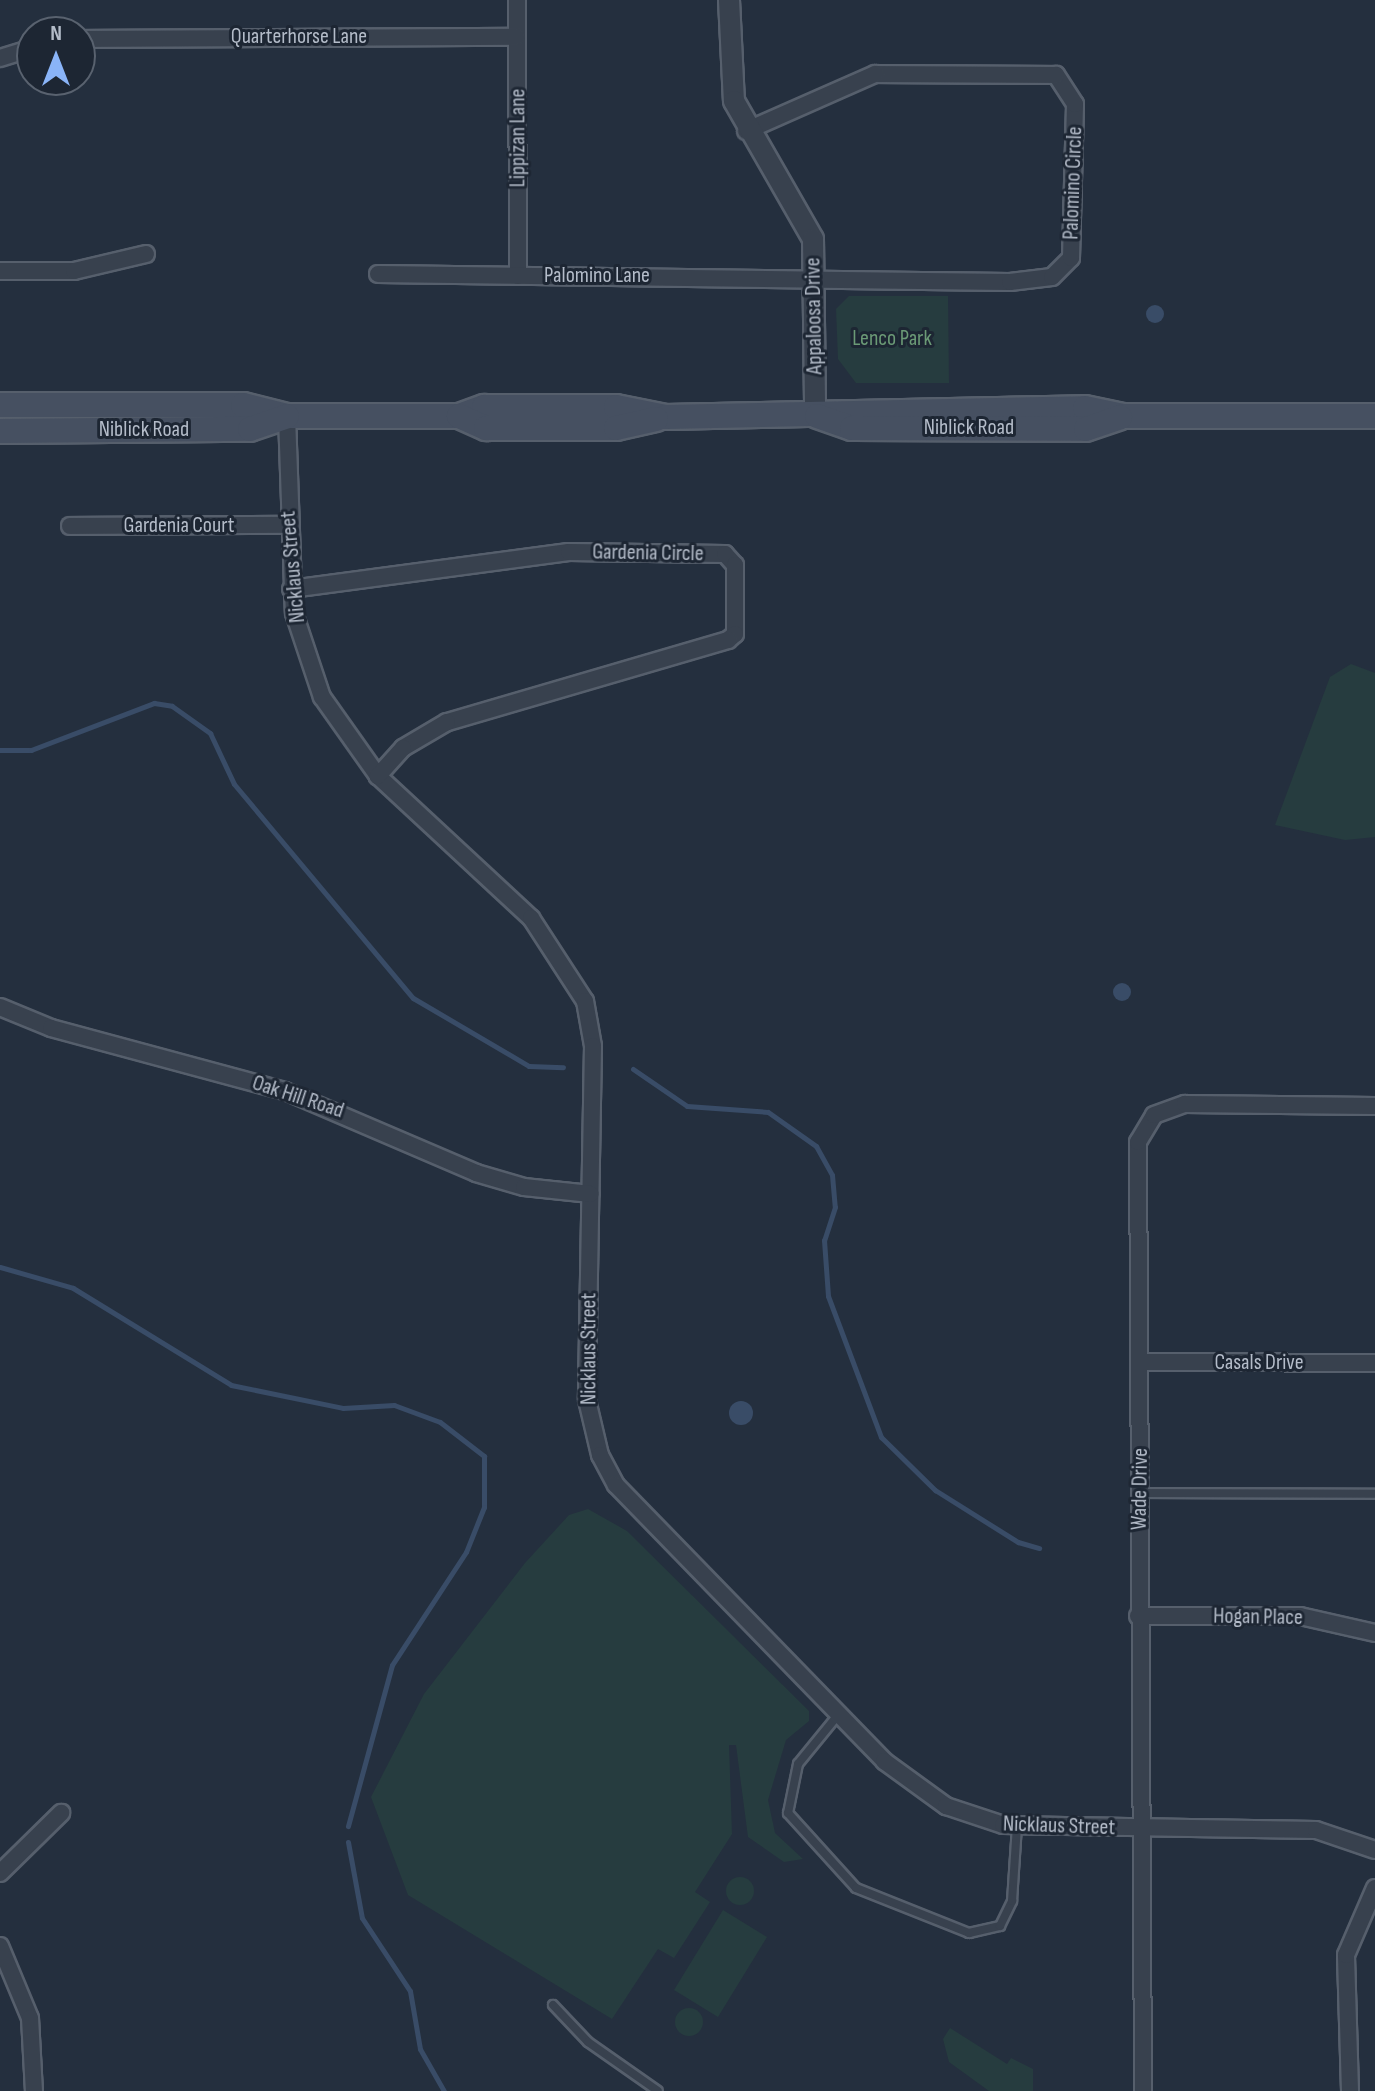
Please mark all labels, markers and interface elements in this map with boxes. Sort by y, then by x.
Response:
north arrow [16,16,96,96]
text: N [50,20,62,47]
street label: Quarterhorse Lane [231,24,367,50]
street label: Lippizan Lane [505,89,531,187]
street label: Palomino Circle [1058,126,1088,240]
street label: Appaloosa Drive [800,257,828,375]
street label: Palomino Lane [544,263,650,289]
park label: Lenco Park [852,326,932,352]
street label: Niblick Road [924,415,1014,441]
street label: Niblick Road [99,417,189,443]
street label: Nicklaus Street [275,510,311,624]
street label: Gardenia Court [124,513,234,539]
street label: Gardenia Circle [592,539,704,567]
street label: Oak Hill Road [249,1070,347,1124]
street label: Nicklaus Street [576,1293,602,1405]
street label: Casals Drive [1215,1350,1303,1376]
street label: Wade Drive [1126,1448,1154,1530]
street label: Hogan Place [1213,1603,1303,1631]
street label: Nicklaus Street [1003,1811,1115,1841]

